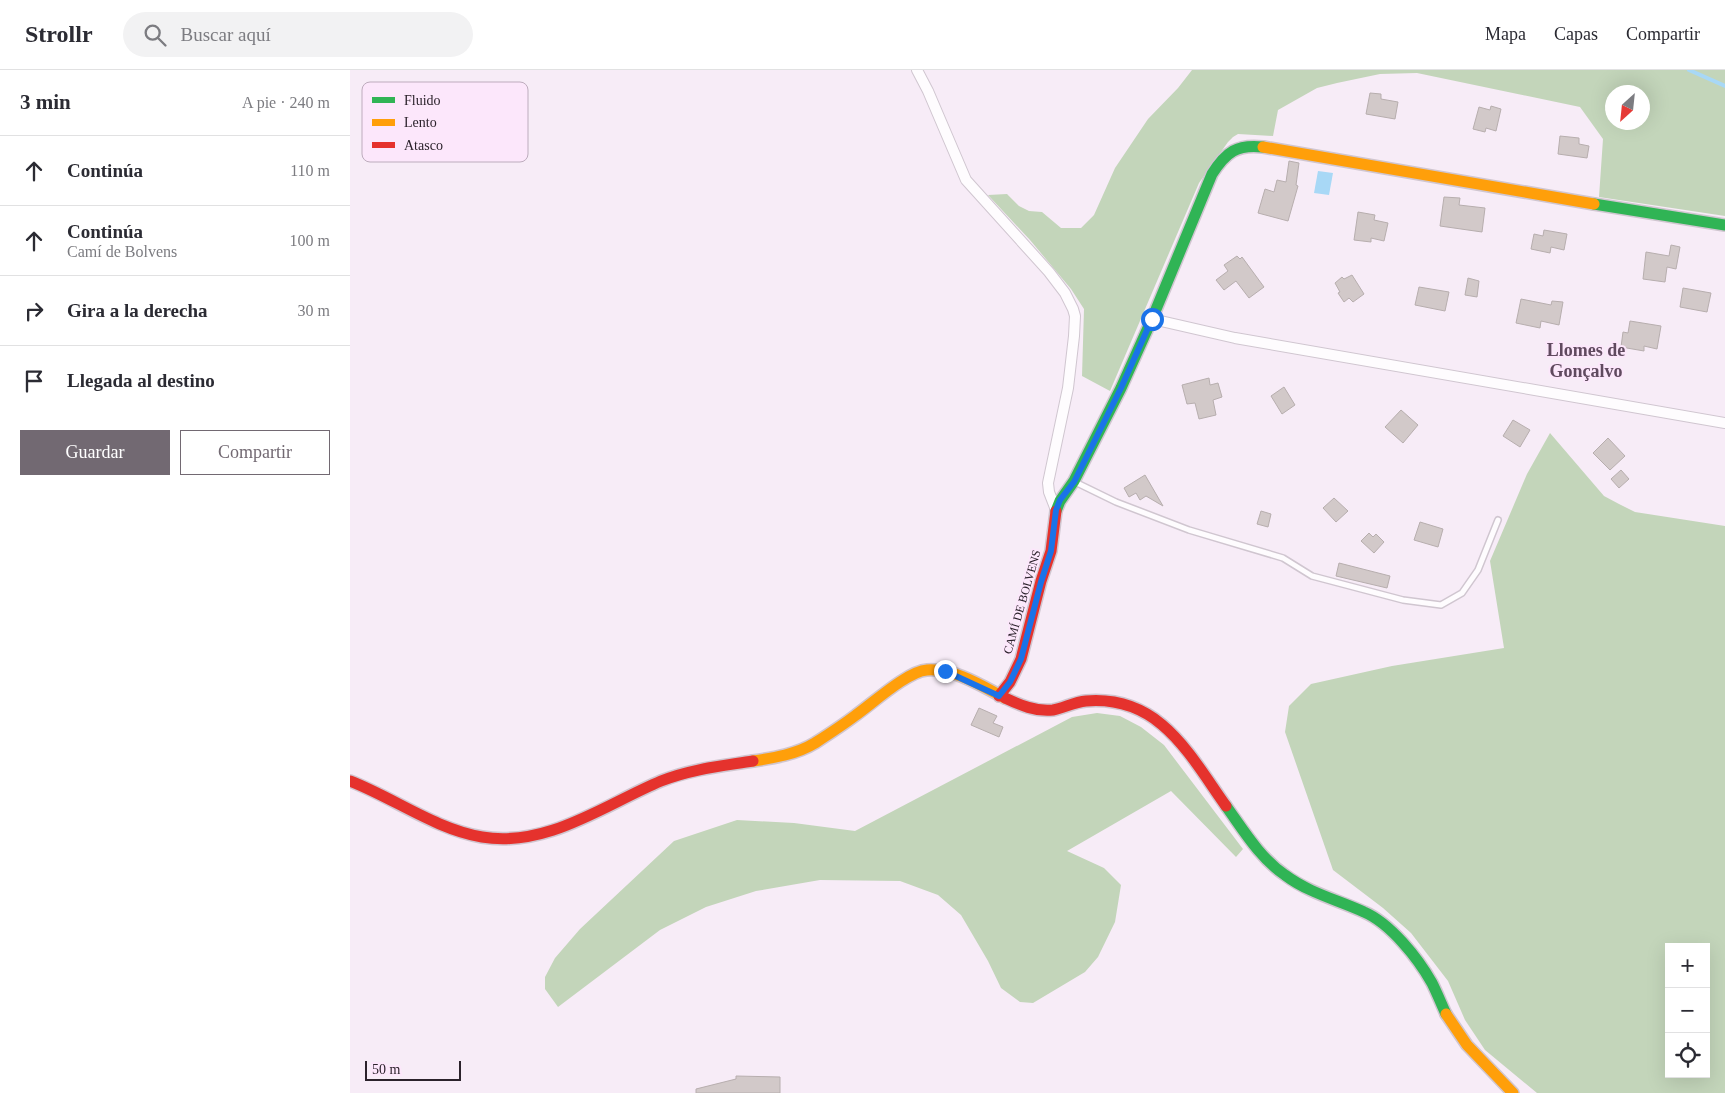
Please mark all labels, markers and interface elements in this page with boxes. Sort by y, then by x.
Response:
search box [123,12,473,57]
text: Strollr [25,21,93,47]
icon: search [141,21,169,49]
text: Buscar aquí [181,24,271,45]
text: Mapa [1485,24,1526,44]
text: Capas [1554,24,1598,44]
text: Compartir [1626,24,1700,44]
legend [362,82,528,162]
north arrow [1605,85,1650,130]
text: 3 min [20,90,71,114]
text: Fluido [404,93,441,108]
text: A pie · 240 m [242,94,330,111]
text: Lento [404,115,437,130]
text: Atasco [404,138,443,153]
icon: ahead [20,157,48,185]
text: Continúa [67,160,143,181]
text: 110 m [290,162,330,179]
text: Continúa [67,221,143,242]
icon: ahead [20,227,48,255]
text: 100 m [290,232,330,249]
text: Camí de Bolvens [67,243,177,260]
icon: right [20,297,48,325]
text: Gira a la derecha [67,300,208,321]
text: 30 m [298,302,330,319]
route start [1141,308,1164,331]
district label: Llomes de Gonçalvo [1547,340,1625,381]
icon: arrive [20,367,48,395]
text: Llegada al destino [67,370,215,391]
button: Guardar [20,430,170,475]
button: Compartir [180,430,330,475]
street label: CAMÍ DE BOLVENS [1000,548,1044,656]
route end [934,660,957,683]
map controls [1665,943,1710,1078]
button: + [1665,943,1710,988]
button: − [1665,988,1710,1033]
button: locate [1665,1033,1710,1078]
scale bar [365,1058,461,1081]
text: 50 m [372,1062,400,1077]

